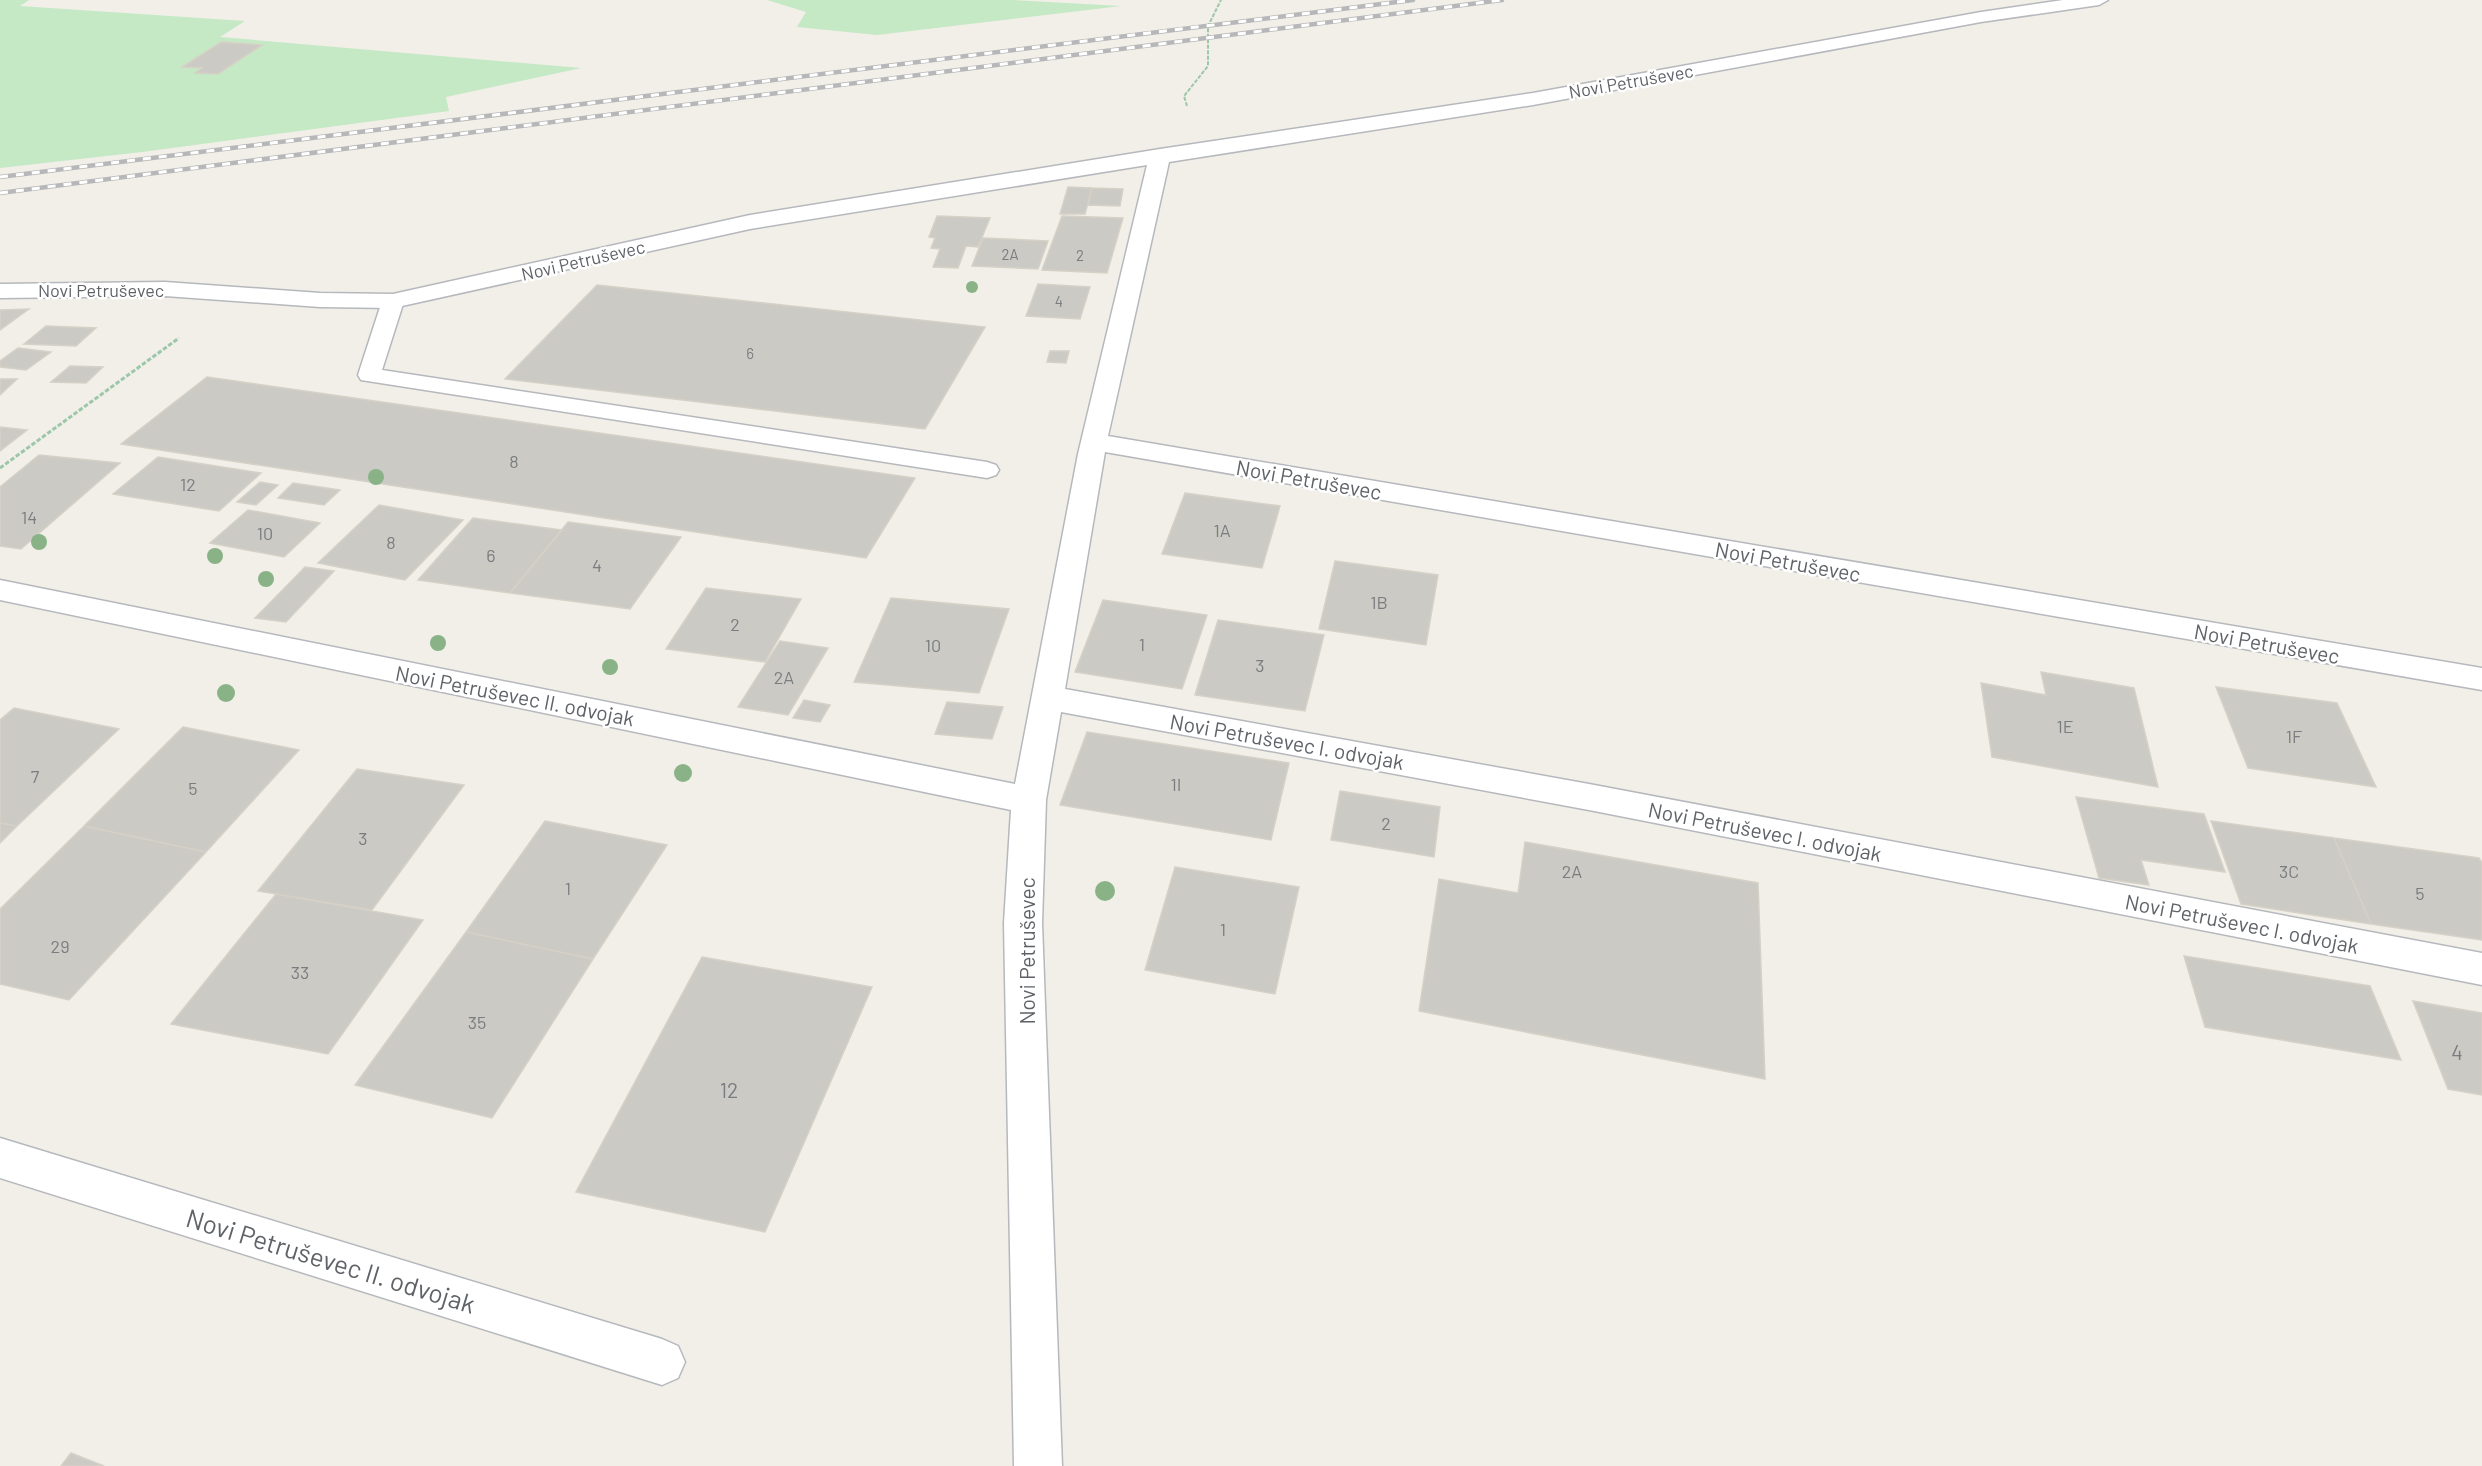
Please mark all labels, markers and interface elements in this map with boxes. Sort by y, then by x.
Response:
street label: Novi Petruševec [1567,59,1695,103]
street label: Novi Petruševec [519,235,647,285]
house number: 2A [1001,245,1019,263]
house number: 2 [1076,246,1084,264]
street label: Novi Petruševec [38,279,164,301]
house number: 4 [1055,292,1063,310]
house number: 6 [746,344,754,362]
house number: 8 [509,450,519,472]
street label: Novi Petruševec [1234,454,1384,504]
house number: 12 [180,473,196,495]
house number: 14 [21,506,37,528]
house number: 1A [1213,519,1231,541]
house number: 10 [257,522,273,544]
house number: 8 [386,531,396,553]
street label: Novi Petruševec [1713,536,1863,586]
house number: 6 [486,544,496,566]
house number: 4 [592,554,602,576]
house number: 1B [1370,591,1388,613]
house number: 2 [730,613,740,635]
street label: Novi Petruševec [2192,618,2342,668]
house number: 1 [1139,633,1145,655]
house number: 10 [925,634,941,656]
house number: 3 [1255,654,1265,676]
street label: Novi Petruševec II. odvojak [393,660,637,730]
house number: 2A [774,666,794,688]
street label: Novi Petruševec I. odvojak [1168,708,1406,774]
house number: 1E [2056,715,2074,737]
house number: 1F [2286,725,2302,747]
house number: 7 [31,765,40,787]
house number: 1I [1171,773,1181,795]
house number: 5 [188,777,198,799]
street label: Novi Petruševec I. odvojak [1646,796,1884,866]
house number: 2 [1381,812,1391,834]
house number: 3 [358,827,368,849]
house number: 2A [1562,860,1582,882]
house number: 3C [2279,860,2299,882]
house number: 1 [565,877,571,899]
street label: Novi Petruševec [1014,877,1039,1025]
house number: 5 [2415,882,2425,904]
street label: Novi Petruševec I. odvojak [2123,888,2361,958]
house number: 1 [1220,918,1226,940]
house number: 29 [50,935,70,957]
house number: 33 [291,961,309,983]
house number: 35 [468,1011,486,1033]
house number: 4 [2451,1039,2463,1064]
house number: 12 [720,1077,738,1102]
street label: Novi Petruševec II. odvojak [183,1201,479,1319]

